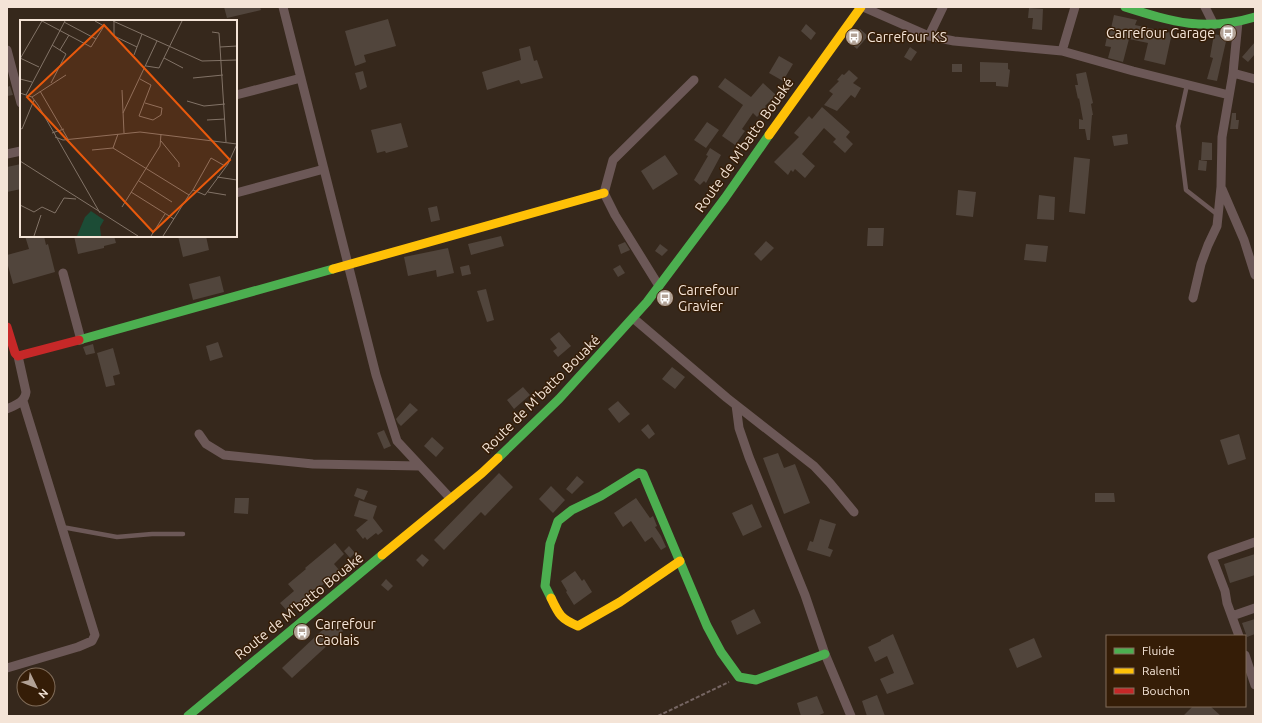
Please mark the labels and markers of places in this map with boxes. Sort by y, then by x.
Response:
bus stop icon: Carrefour Garage [1218,23,1238,43]
place label: Carrefour Garage [1106,25,1215,41]
bus stop icon: Carrefour KS [844,27,864,47]
place label: Carrefour KS [867,29,947,45]
place label: Carrefour Gravier [678,282,740,314]
bus stop icon: Carrefour Gravier [655,288,675,308]
place label: Carrefour Caolais [315,616,377,648]
bus stop icon: Carrefour Caolais [292,622,312,642]

